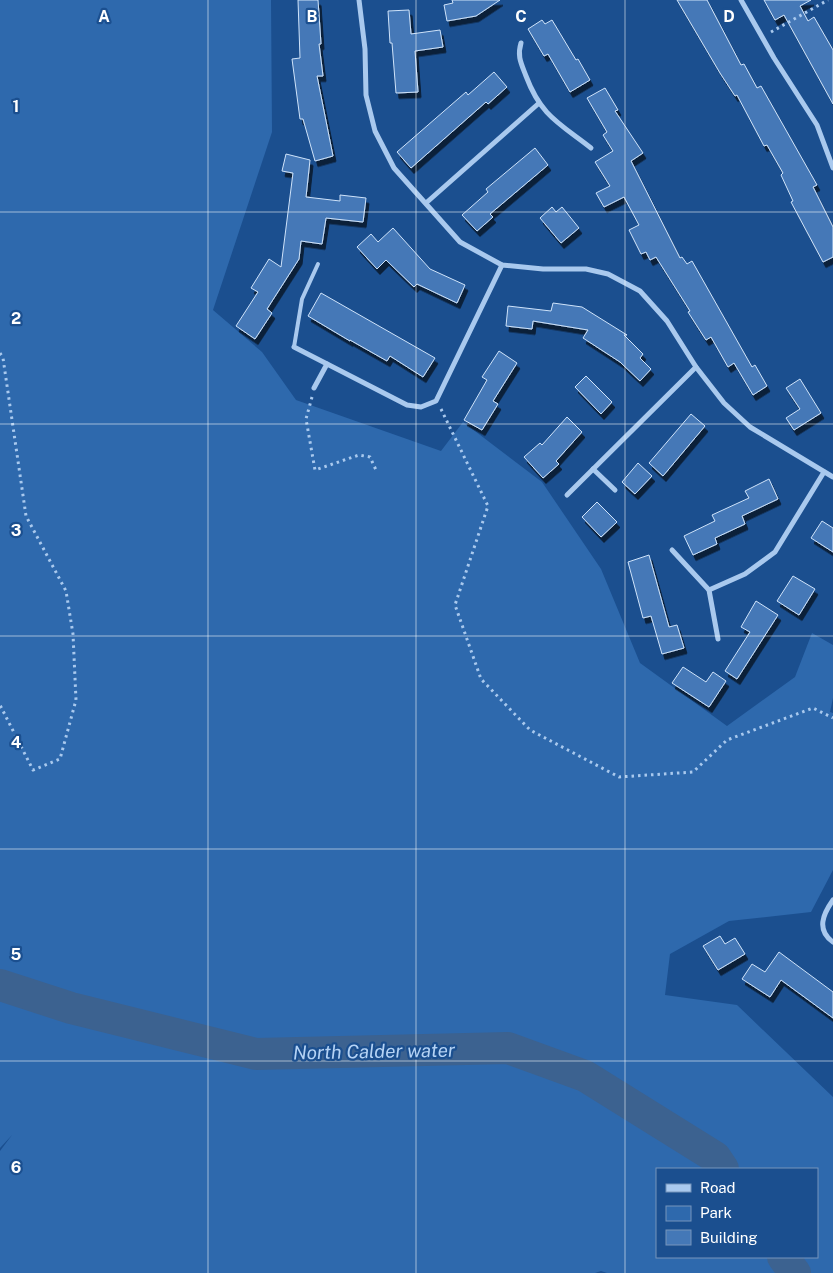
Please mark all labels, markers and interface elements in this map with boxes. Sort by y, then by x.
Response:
text: A [98,7,110,26]
text: B [307,7,318,26]
text: C [515,7,527,26]
text: D [723,7,735,26]
text: 1 [13,97,19,116]
text: 2 [11,309,21,328]
text: 3 [11,521,21,540]
text: 4 [11,733,22,752]
text: 5 [11,945,22,964]
water label: North Calder water [293,1039,456,1063]
text: 6 [11,1158,21,1177]
legend [656,1168,818,1258]
text: Road [700,1179,736,1196]
text: Park [700,1204,732,1221]
text: Building [700,1229,758,1246]

